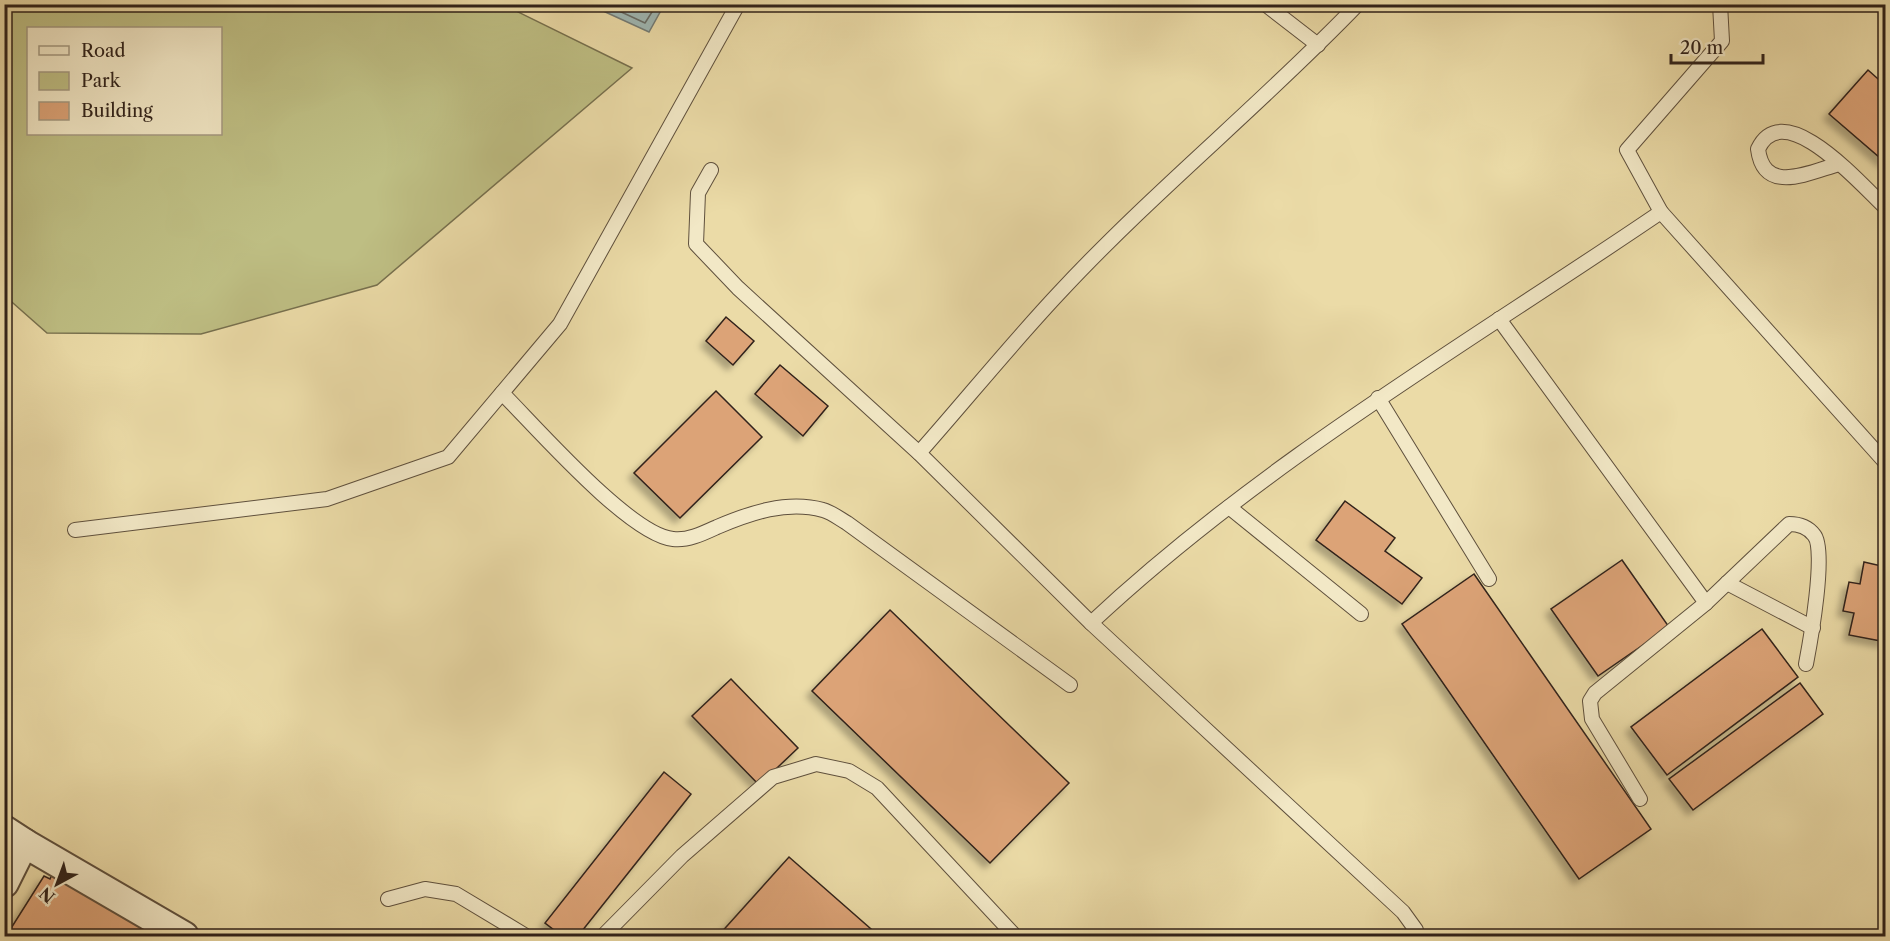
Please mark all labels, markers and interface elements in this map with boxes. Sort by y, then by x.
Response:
legend [27,27,222,135]
scale bar [1671,27,1762,65]
text: 20 m [1680,37,1724,59]
text: Road [81,40,126,62]
text: Park [81,70,122,92]
text: Building [81,100,153,122]
north arrow [27,854,87,914]
text: N [35,883,59,907]

